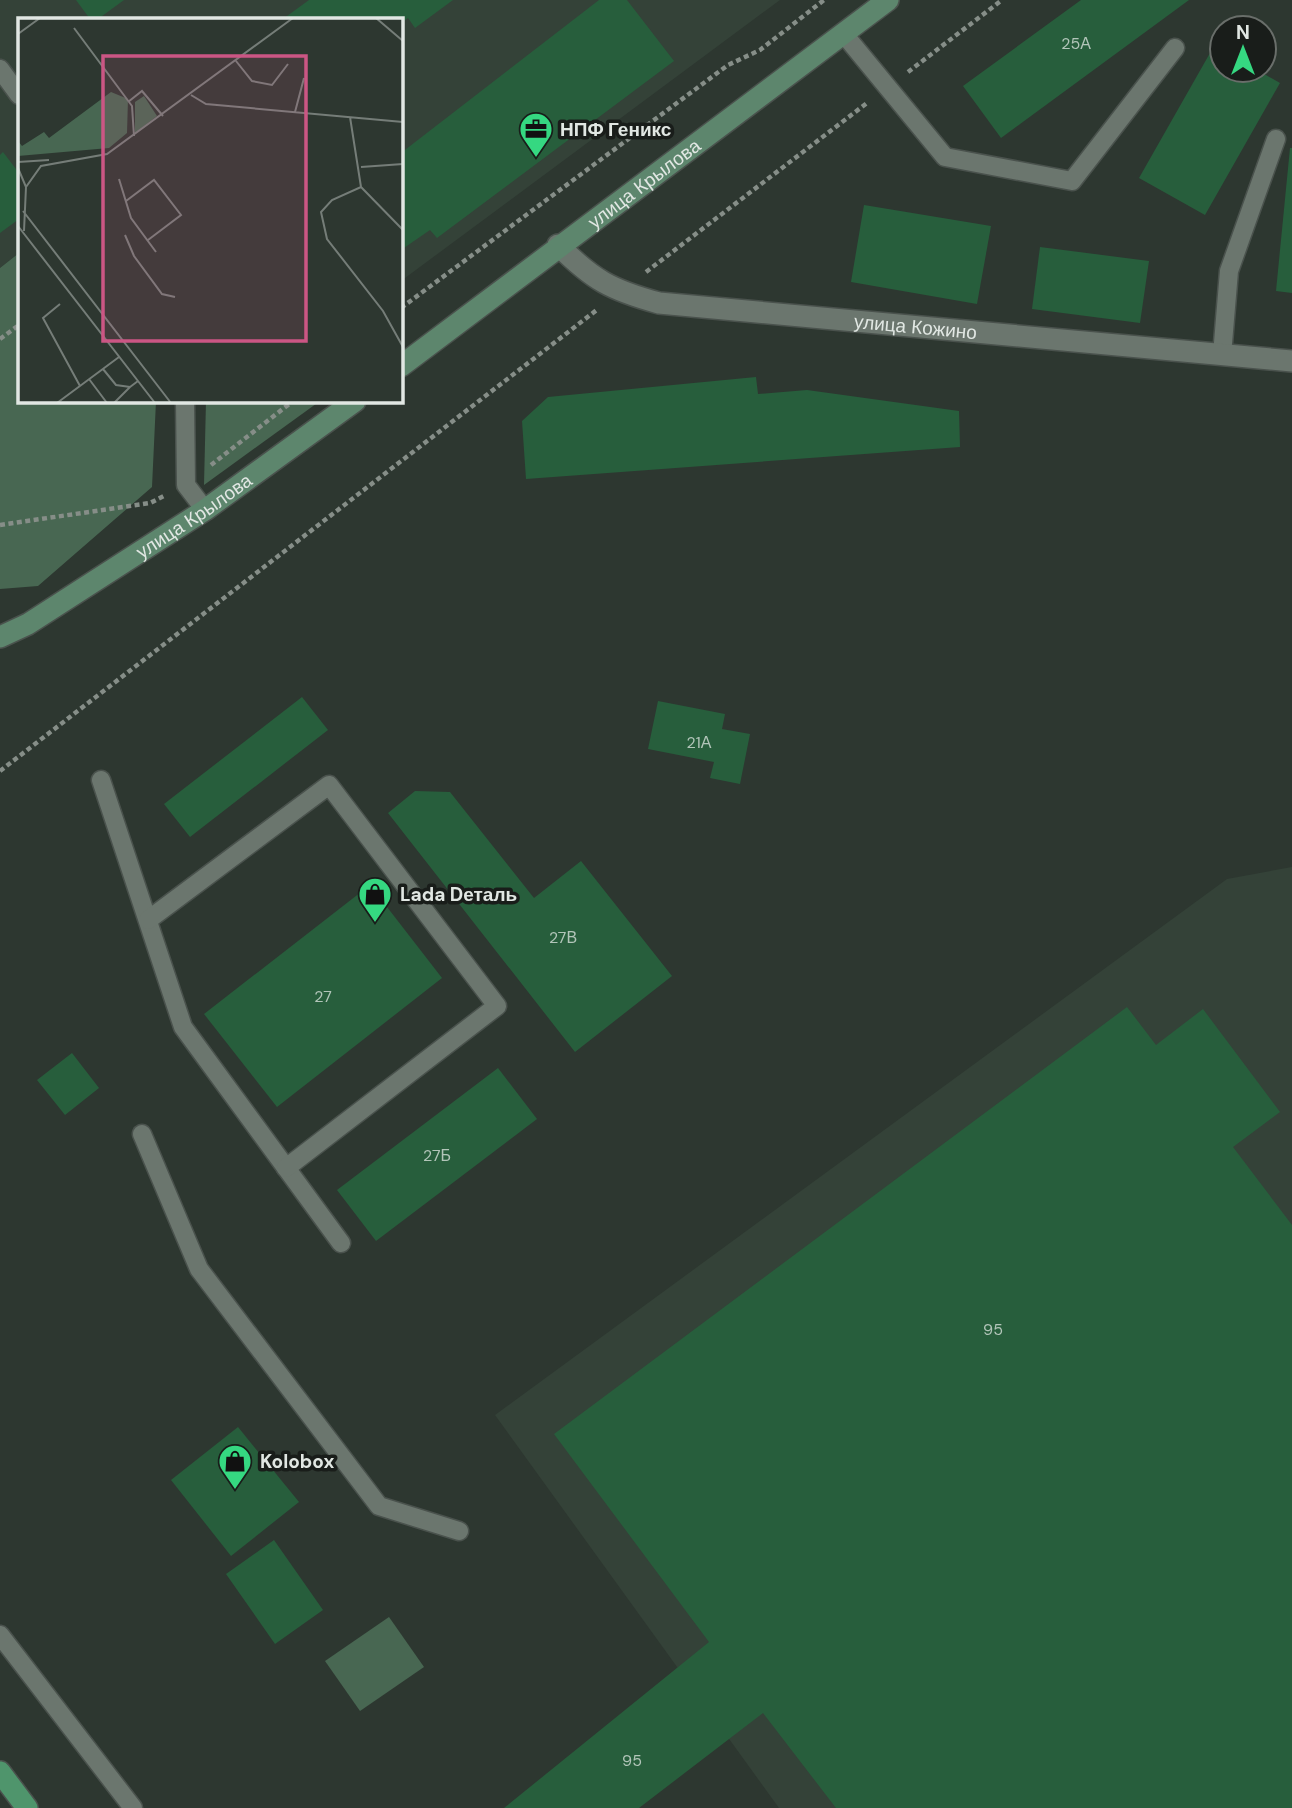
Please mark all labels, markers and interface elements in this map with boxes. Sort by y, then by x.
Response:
north arrow [1208,14,1278,84]
inset map [18,18,402,402]
text: N [1236,20,1250,45]
house number: 25А [1061,33,1091,54]
office icon: НПФ Геникс [517,110,555,159]
place label: НПФ Геникс [560,117,672,142]
street label: улица Крылова [583,133,706,234]
street label: улица Кожино [853,308,978,345]
street label: улица Крылова [131,467,257,564]
house number: 21А [687,732,712,753]
shop icon: Lada Dеталь [356,875,394,924]
place label: Lada Dеталь [400,882,517,907]
house number: 27В [549,927,577,948]
house number: 27 [314,986,332,1007]
house number: 27Б [423,1145,451,1166]
house number: 95 [983,1319,1003,1340]
shop icon: Kolobox [216,1442,254,1491]
place label: Kolobox [260,1449,334,1474]
house number: 95 [622,1750,642,1771]

